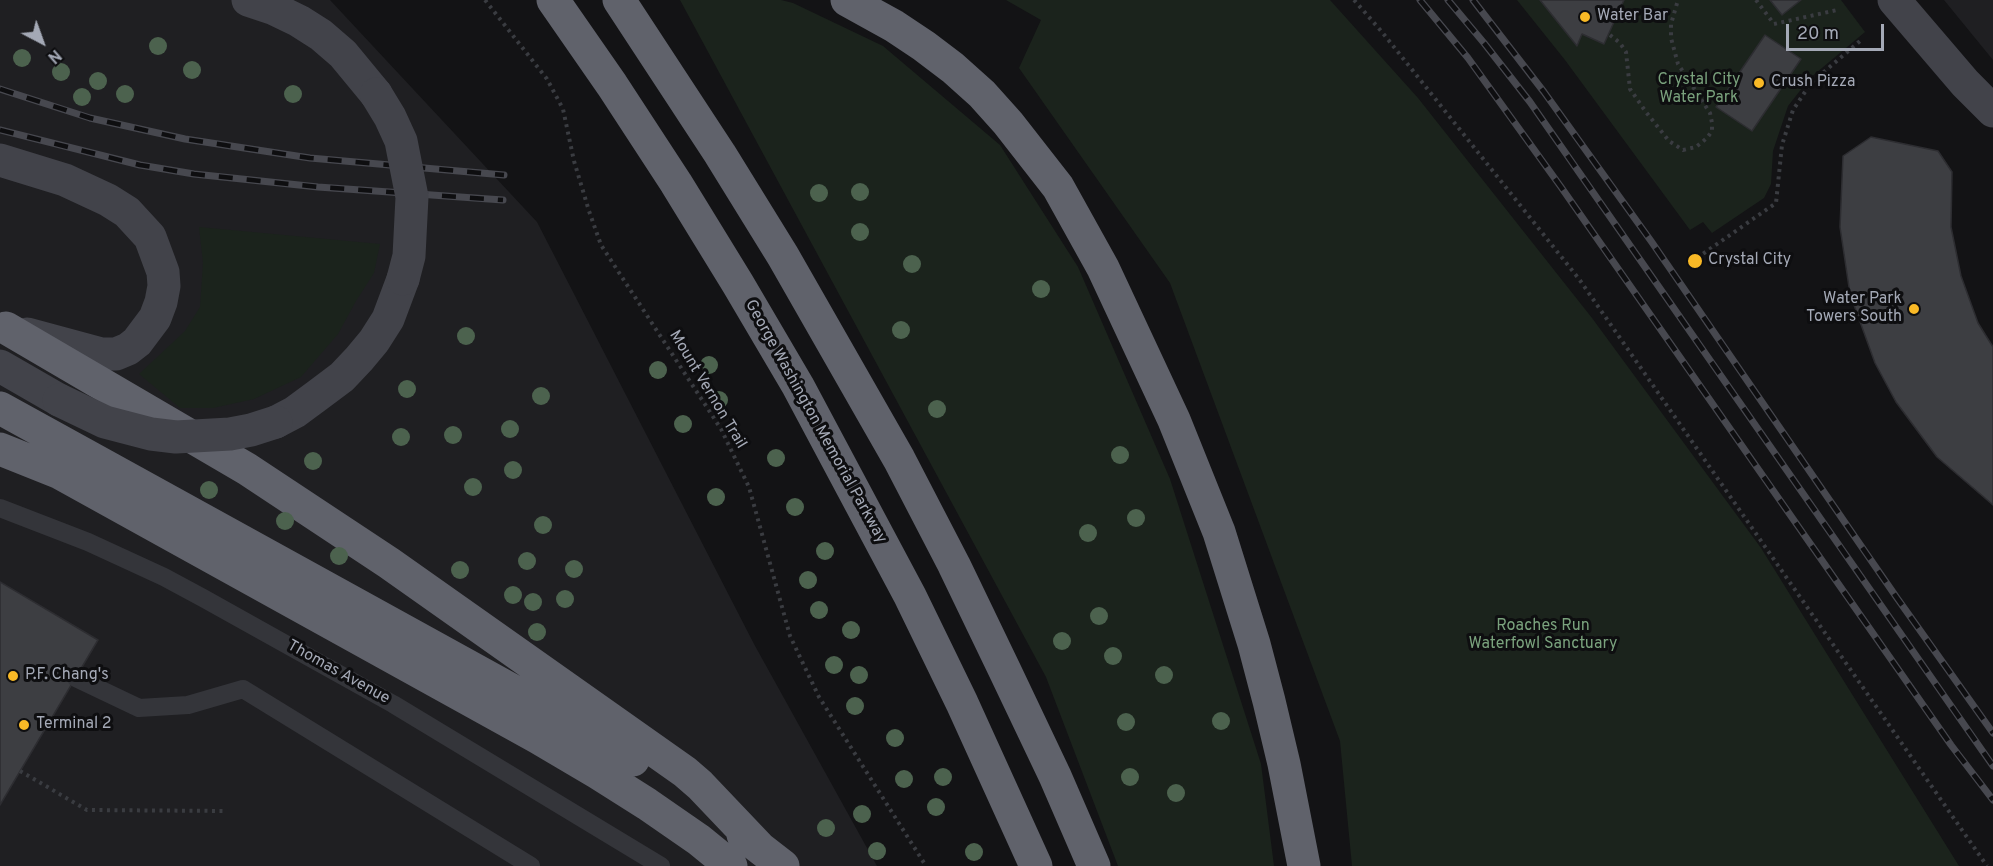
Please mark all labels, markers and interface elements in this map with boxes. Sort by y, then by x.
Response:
place label: Water Bar [1597,7,1668,27]
marker: Water Bar [1578,10,1592,24]
north arrow [12,12,72,72]
scale bar [1789,12,1886,50]
text: 20 m [1797,23,1839,46]
text: N [43,44,65,67]
park label: Crystal City Water Park [1657,71,1741,109]
place label: Crush Pizza [1771,73,1855,93]
marker: Crush Pizza [1752,76,1766,90]
place label: Crystal City [1708,251,1791,271]
marker: Crystal City [1686,252,1704,270]
place label: Water Park Towers South [1806,290,1902,328]
street label: George Washington Memorial Parkway [740,297,890,547]
marker: Water Park Towers South [1907,302,1921,316]
street label: Mount Vernon Trail [664,327,750,453]
park label: Roaches Run Waterfowl Sanctuary [1469,617,1617,655]
street label: Thomas Avenue [283,637,393,709]
place label: P.F. Chang's [25,666,109,686]
marker: P.F. Chang's [6,669,20,683]
place label: Terminal 2 [36,715,112,735]
marker: Terminal 2 [17,718,31,732]

